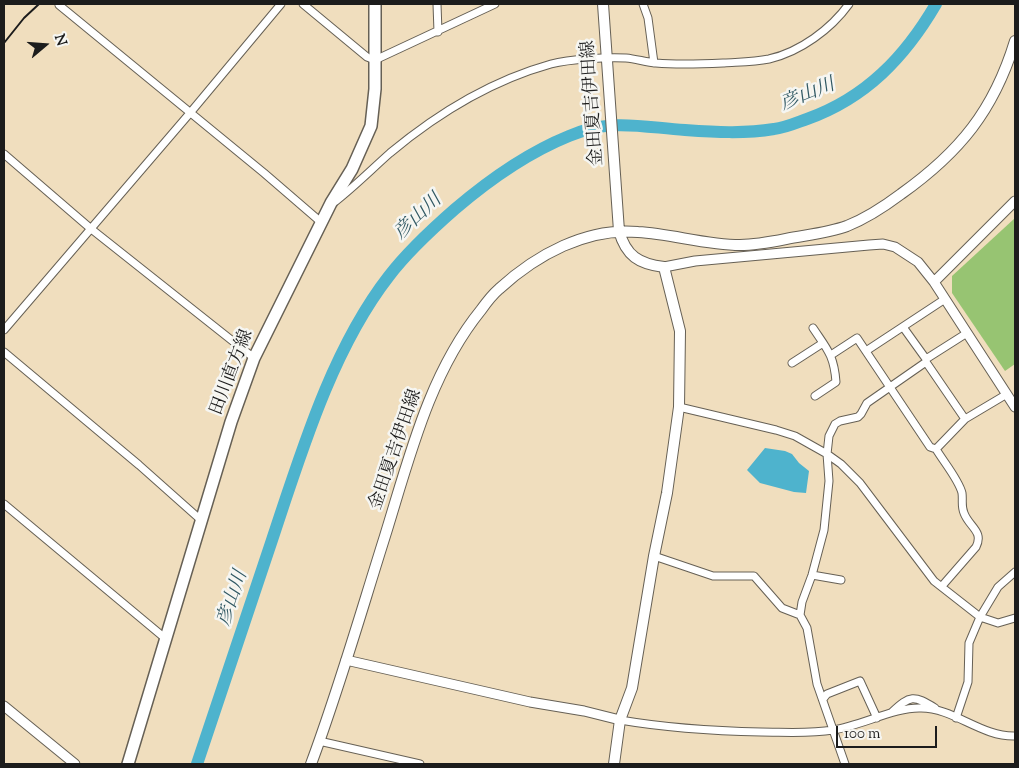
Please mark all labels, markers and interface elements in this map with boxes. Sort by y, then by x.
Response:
north arrow [20,20,70,70]
text: N [48,32,71,49]
street label: 金田夏吉伊田線 [579,39,609,167]
water label: 彦山川 [777,75,839,117]
water label: 彦山川 [390,190,448,246]
street label: 田川直方線 [207,327,259,419]
street label: 金田夏吉伊田線 [366,387,428,513]
water label: 彦山川 [214,568,254,630]
scale bar [839,716,940,748]
text: 100 m [844,724,880,745]

